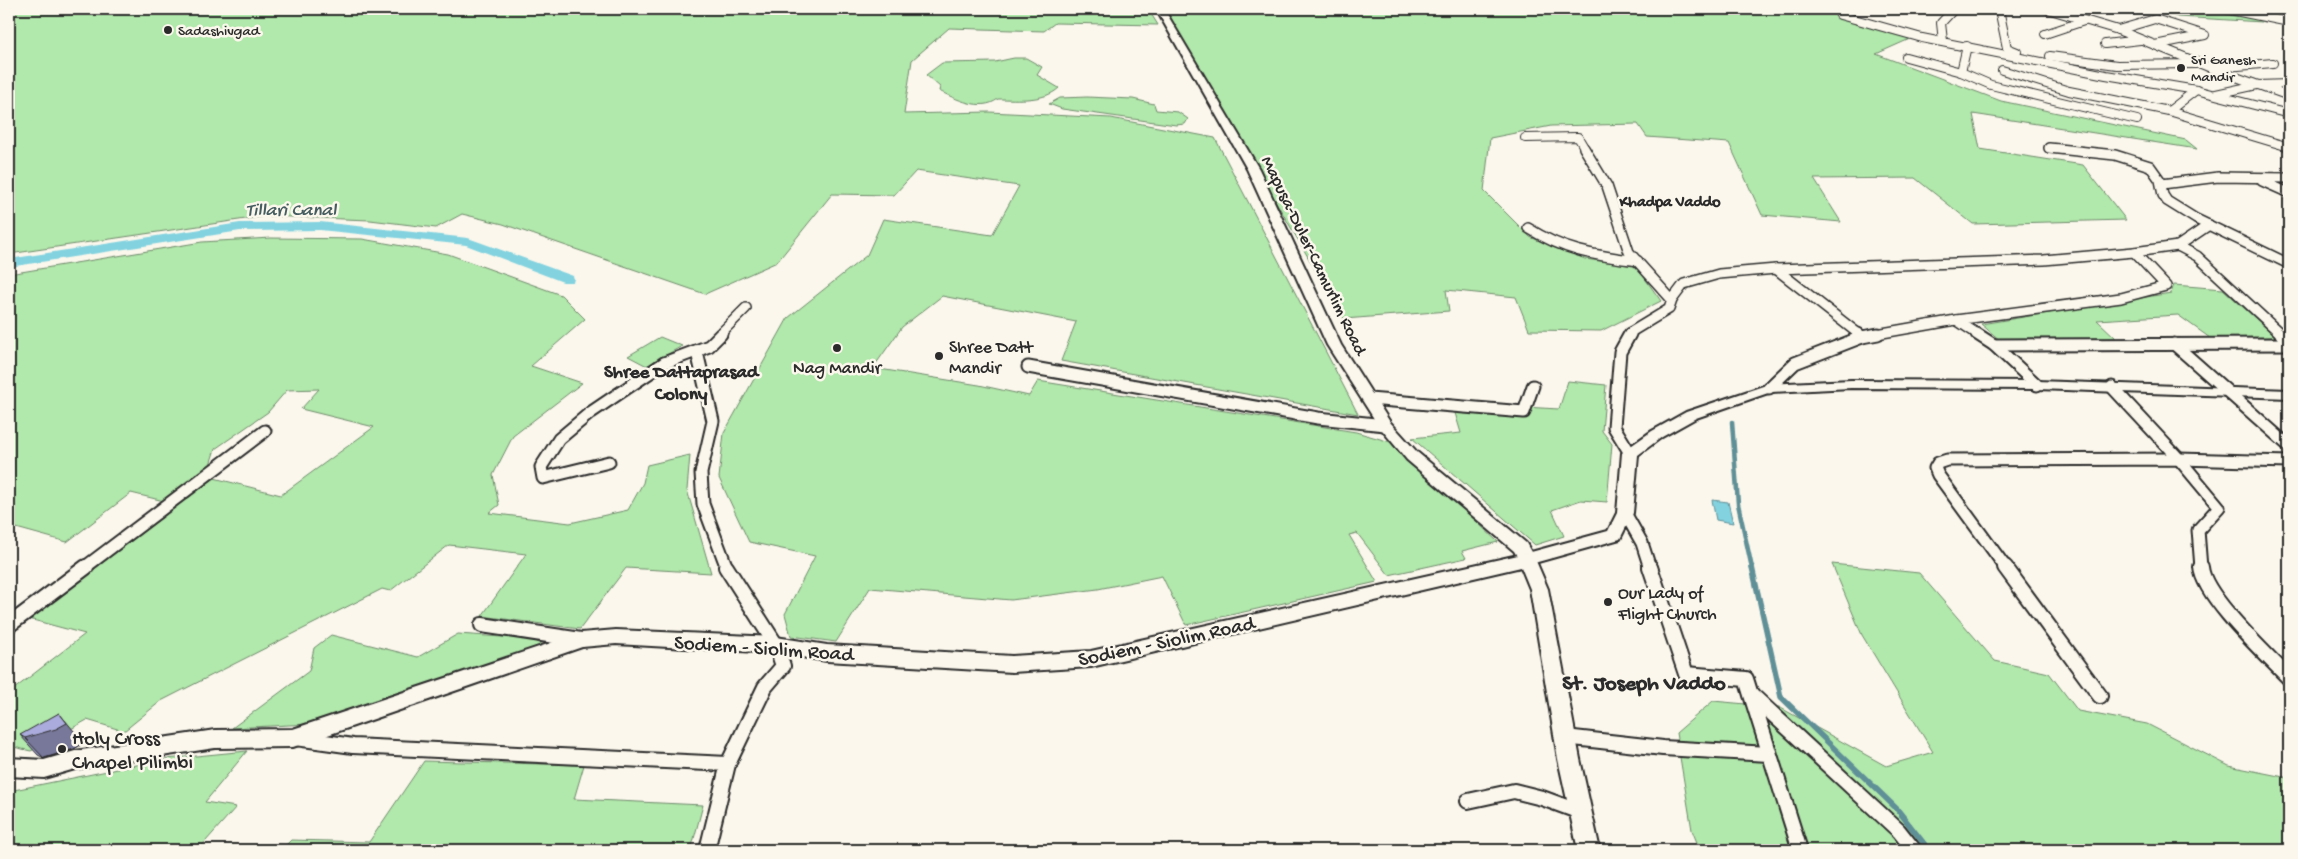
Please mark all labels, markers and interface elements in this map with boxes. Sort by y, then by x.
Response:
place label: Sadashivgad [178,23,261,41]
marker: Sadashivgad [162,24,174,36]
place label: Sri Ganesh Mandir [2191,52,2256,87]
marker: Sri Ganesh Mandir [2175,62,2187,74]
street label: Mapusa-Duler-Camurlim Road [1255,153,1371,360]
district label: Khadpa Vaddo [1618,194,1721,213]
water label: Tillari Canal [246,200,338,223]
place label: Shree Datt Mandir [949,338,1034,380]
marker: Nag Mandir [831,342,843,354]
marker: Shree Datt Mandir [933,350,945,362]
place label: Nag Mandir [793,359,883,380]
district label: Shree Dattaprasad Colony [604,362,760,407]
place label: Our Lady of Flight Church [1617,584,1717,626]
marker: Our Lady of Flight Church [1602,596,1614,608]
street label: Sodiem - Siolim Road [1076,612,1259,674]
street label: Sodiem - Siolim Road [673,632,856,669]
district label: St. Joseph Vaddo [1562,672,1726,698]
place label: Holy Cross Chapel Pilimbi [72,728,193,777]
marker: Holy Cross Chapel Pilimbi [56,743,68,755]

